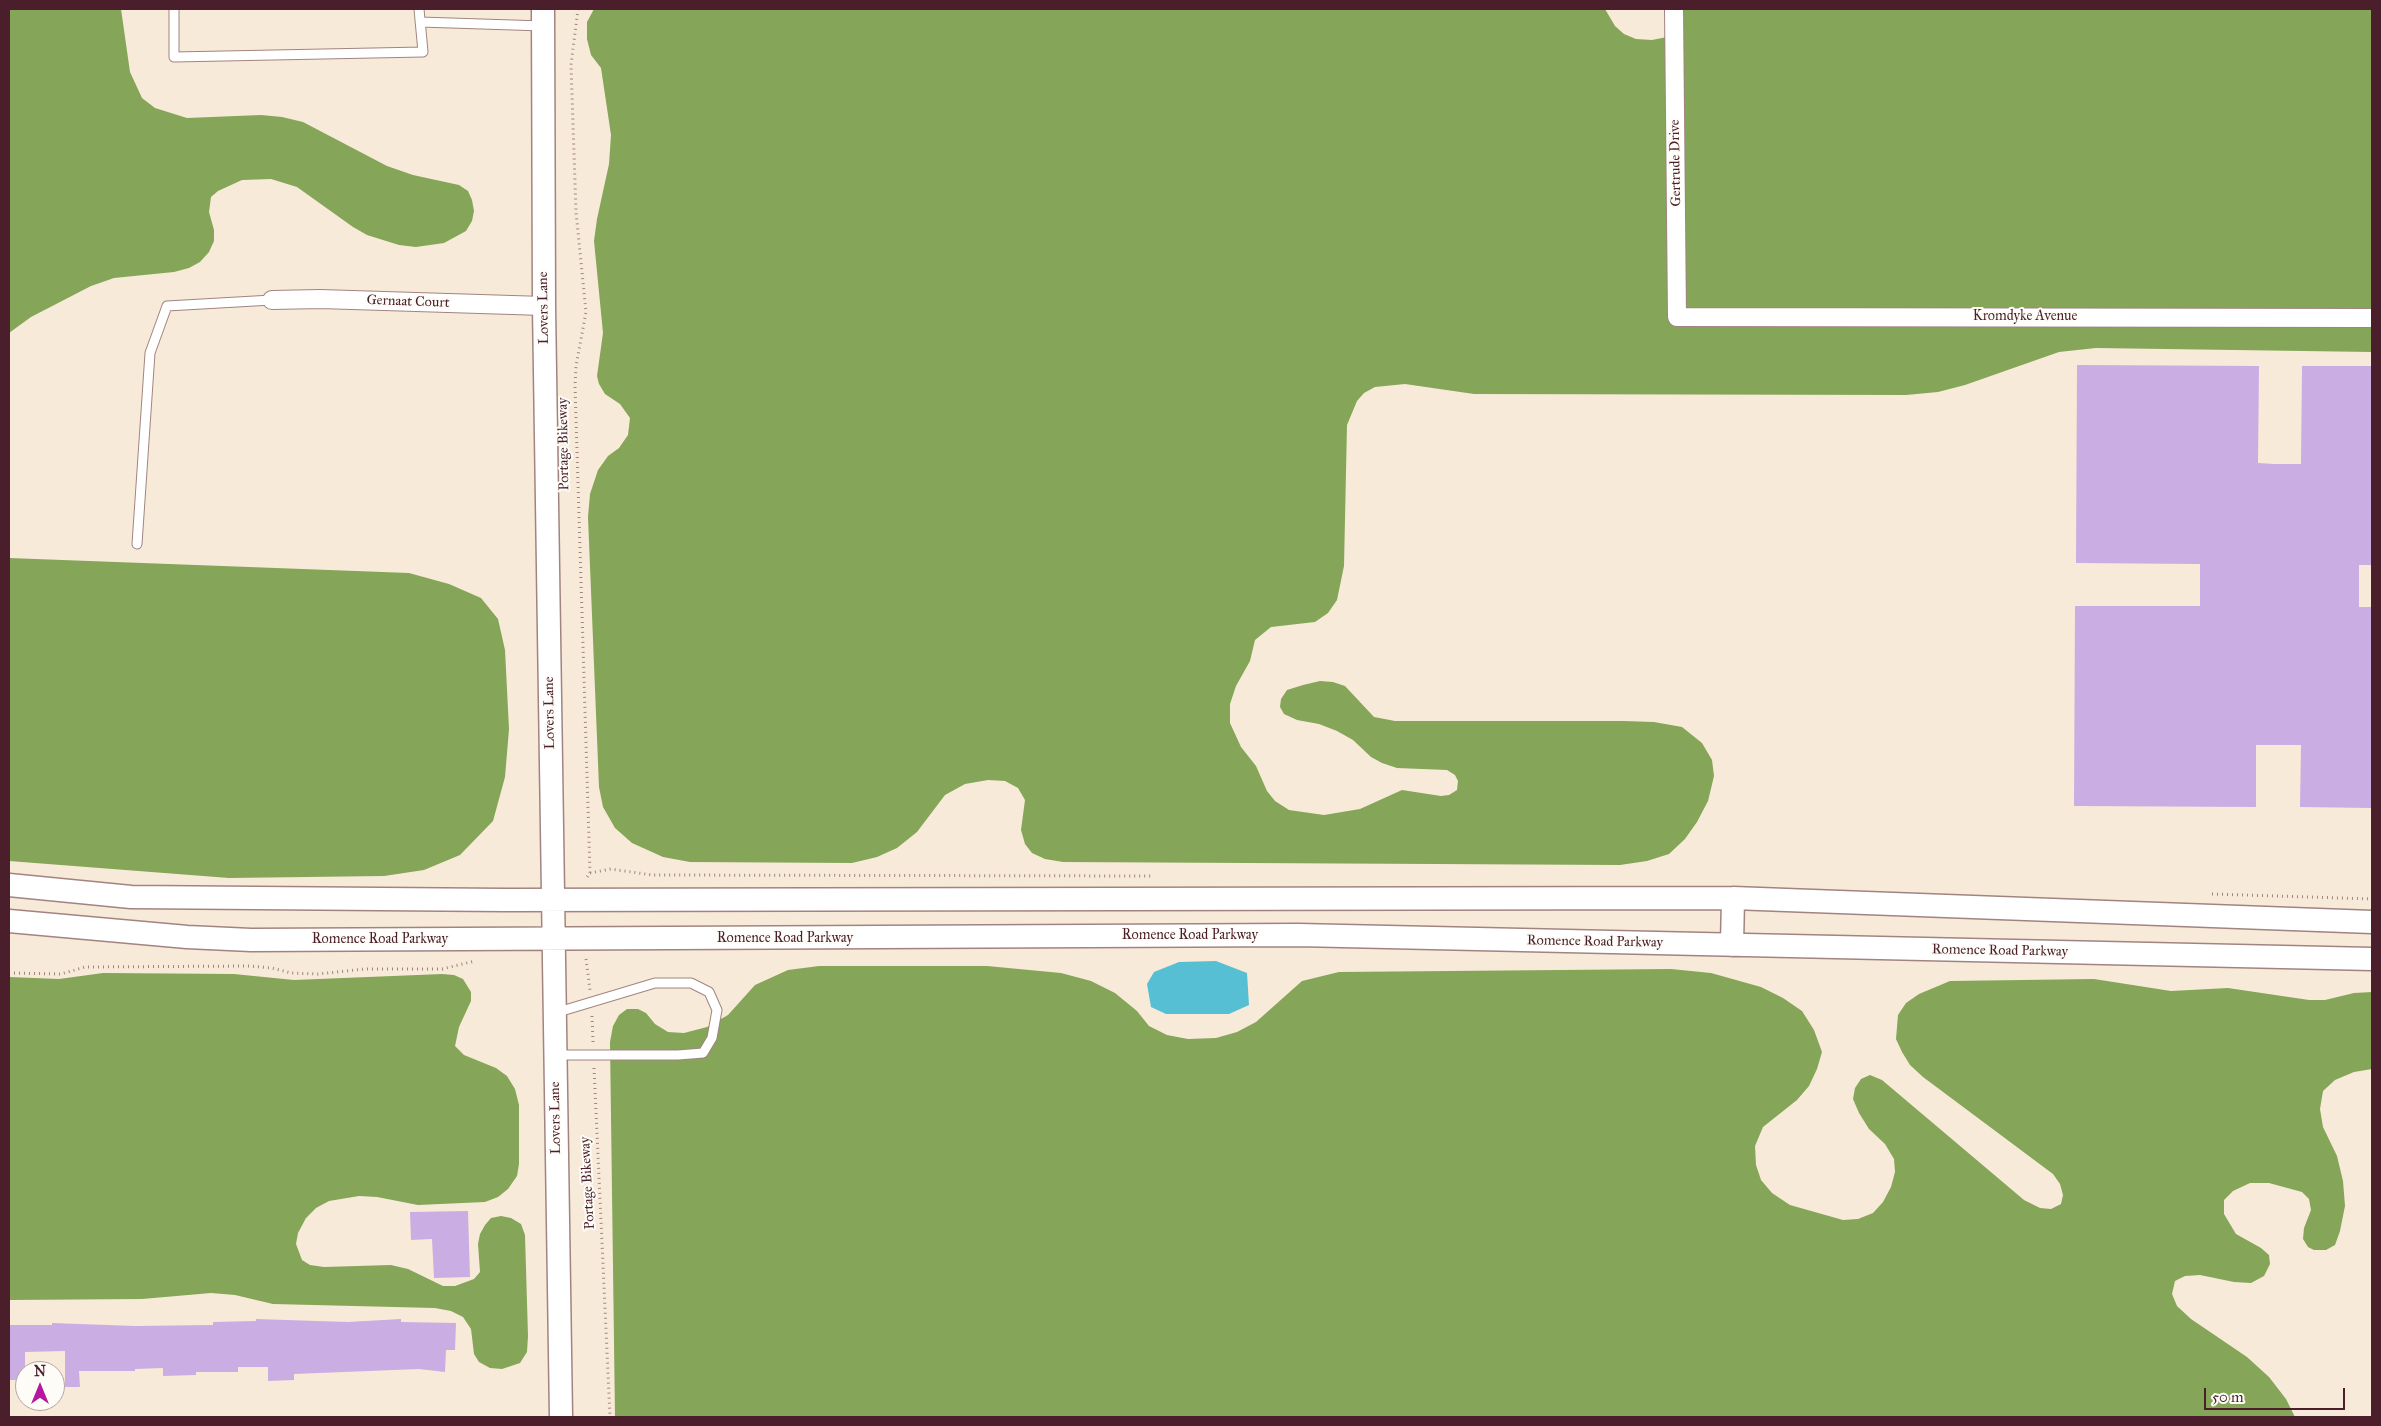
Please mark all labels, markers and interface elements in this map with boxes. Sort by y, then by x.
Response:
street label: Gertrude Drive [1667,119,1685,207]
street label: Lovers Lane [535,271,553,345]
street label: Gernaat Court [366,292,450,312]
street label: Kromdyke Avenue [1973,309,2077,325]
street label: Portage Bikeway [555,397,573,491]
street label: Lovers Lane [541,676,559,750]
street label: Romence Road Parkway [1122,928,1258,944]
street label: Romence Road Parkway [717,931,853,947]
street label: Romence Road Parkway [312,932,448,948]
street label: Romence Road Parkway [1527,932,1663,952]
street label: Romence Road Parkway [1932,941,2068,961]
street label: Lovers Lane [547,1081,565,1155]
street label: Portage Bikeway [577,1136,599,1230]
north arrow [15,1361,65,1411]
text: N [34,1363,46,1380]
scale bar [2206,1378,2347,1410]
text: 50 m [2212,1388,2244,1406]

